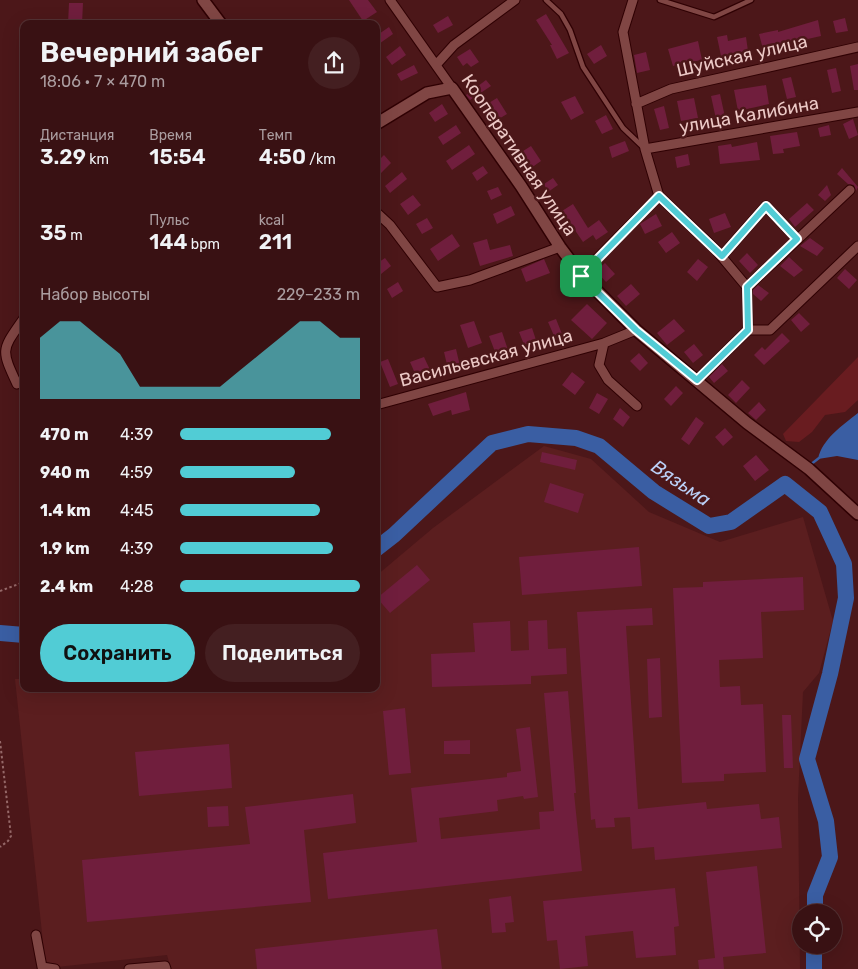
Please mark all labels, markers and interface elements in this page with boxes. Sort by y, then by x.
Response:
street label: Шуйская улица [674,30,810,82]
text: Вечерний забег [40,36,263,69]
button: share [308,37,360,89]
street label: Кооперативная улица [457,70,581,240]
text: 18:06 · 7 × 470 m [40,72,165,91]
street label: улица Калибина [677,92,821,138]
text: Дистанция [40,127,114,144]
text: Время [149,127,192,144]
text: Темп [259,127,292,144]
text: 3.29 [40,144,86,169]
text: 15:54 [149,144,206,169]
text: 4:50 [259,144,306,169]
text: km [86,151,109,168]
text: /km [306,151,336,168]
text: Пульс [149,212,189,229]
text: kcal [259,212,284,229]
text: 35 [40,220,67,245]
text: m [67,227,83,244]
text: 144 [149,229,187,254]
text: 211 [259,229,292,254]
text: bpm [187,236,220,253]
pin [560,255,602,297]
icon: arrive [567,262,595,290]
text: Набор высоты [40,285,150,304]
text: 229–233 m [277,285,360,304]
street label: Васильевская улица [397,324,575,392]
text: 470 m [40,425,89,444]
text: 4:39 [120,425,153,444]
water label: Вязьма [647,455,715,511]
text: 940 m [40,463,90,482]
text: 4:59 [120,463,153,482]
text: 1.4 km [40,501,91,520]
text: 4:45 [120,501,153,520]
text: 1.9 km [40,539,90,558]
text: 4:39 [120,539,153,558]
text: 2.4 km [40,577,93,596]
text: 4:28 [120,577,154,596]
button: Сохранить [40,624,195,682]
button: Поделиться [205,624,360,682]
map controls [792,904,842,954]
button: locate [792,904,842,954]

